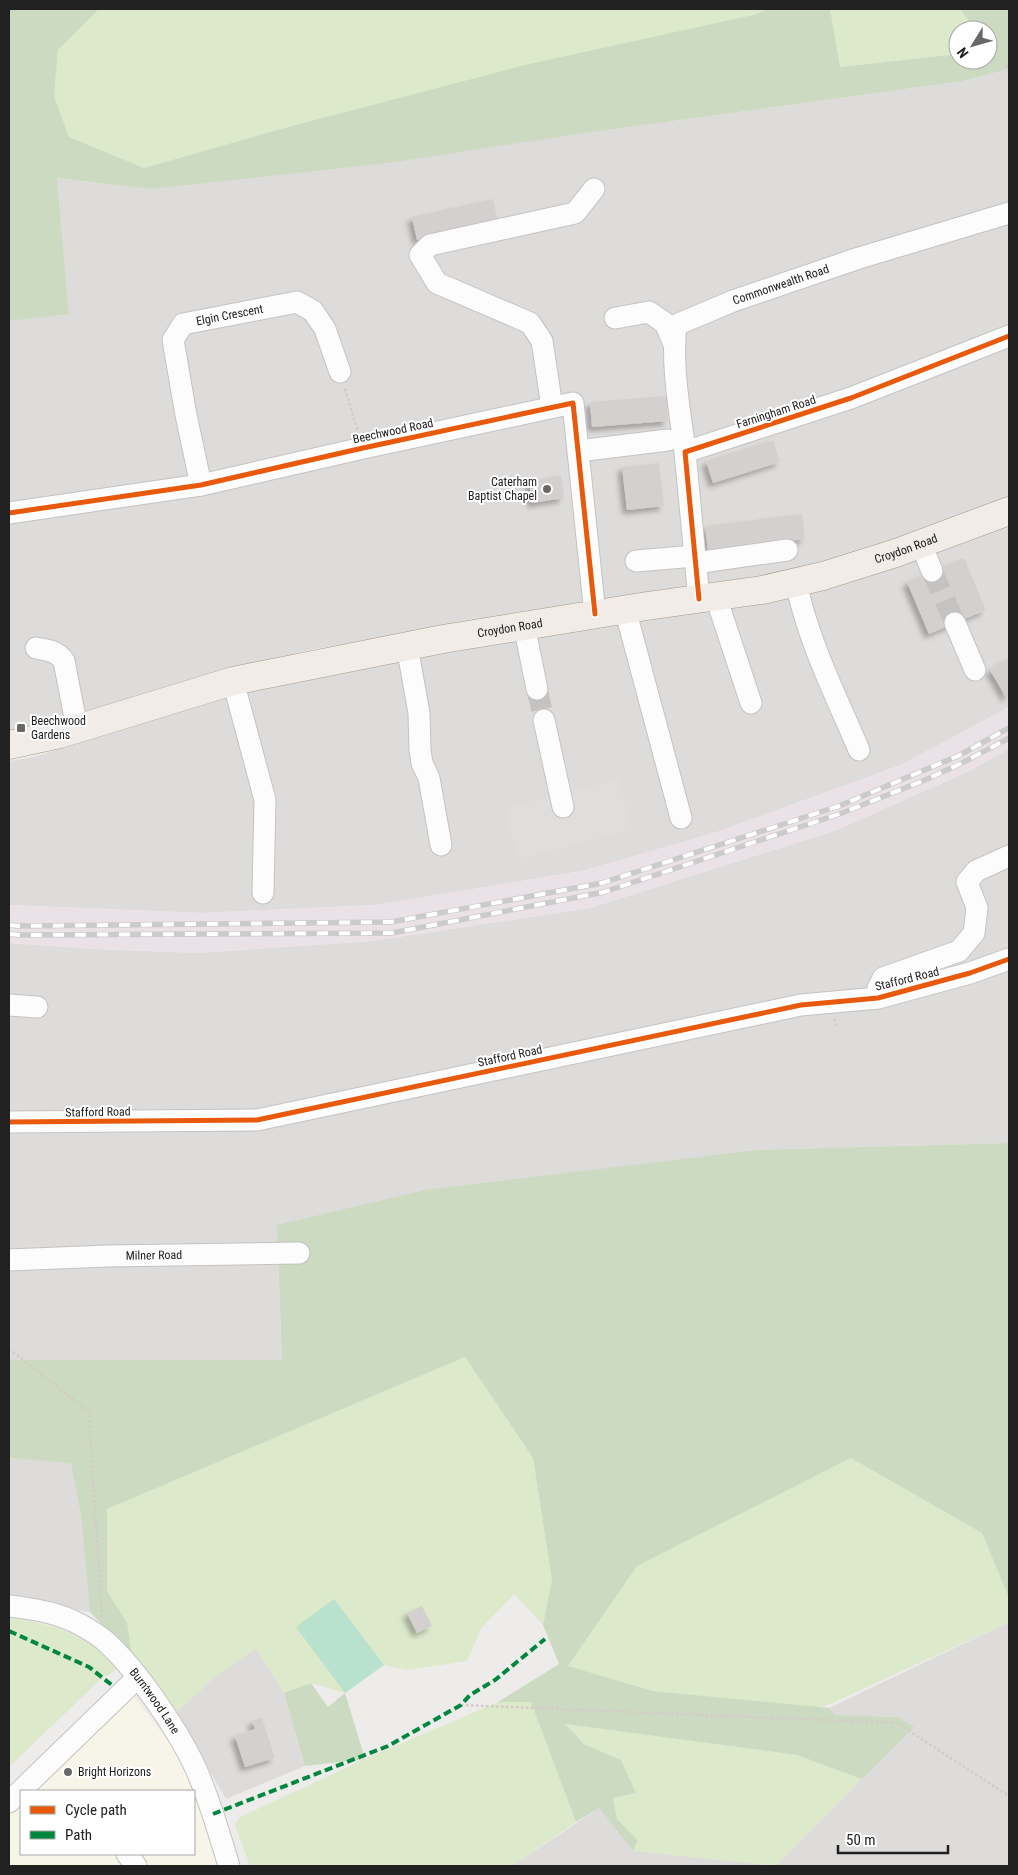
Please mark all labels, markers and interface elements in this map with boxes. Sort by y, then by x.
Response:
north arrow [948,20,998,70]
text: N [954,45,972,61]
street label: Commonwealth Road [731,262,831,308]
street label: Elgin Crescent [195,302,265,328]
street label: Farningham Road [735,393,818,431]
street label: Beechwood Road [352,416,434,446]
place label: Caterham Baptist Chapel [468,475,537,503]
marker: Caterham Baptist Chapel [541,483,553,495]
street label: Croydon Road [873,531,940,566]
street label: Croydon Road [476,616,544,640]
place label: Beechwood Gardens [31,714,86,742]
marker: Beechwood Gardens [15,722,27,734]
street label: Stafford Road [874,964,941,994]
street label: Stafford Road [477,1042,544,1070]
street label: Stafford Road [65,1104,131,1120]
street label: Milner Road [126,1248,182,1263]
street label: Burntwood Lane [127,1665,183,1737]
place label: Bright Horizons [78,1765,151,1779]
marker: Bright Horizons [62,1766,74,1778]
legend [20,1790,195,1855]
text: Cycle path [65,1801,127,1819]
scale bar [838,1822,948,1854]
text: Path [65,1826,92,1844]
text: 50 m [846,1831,876,1849]

